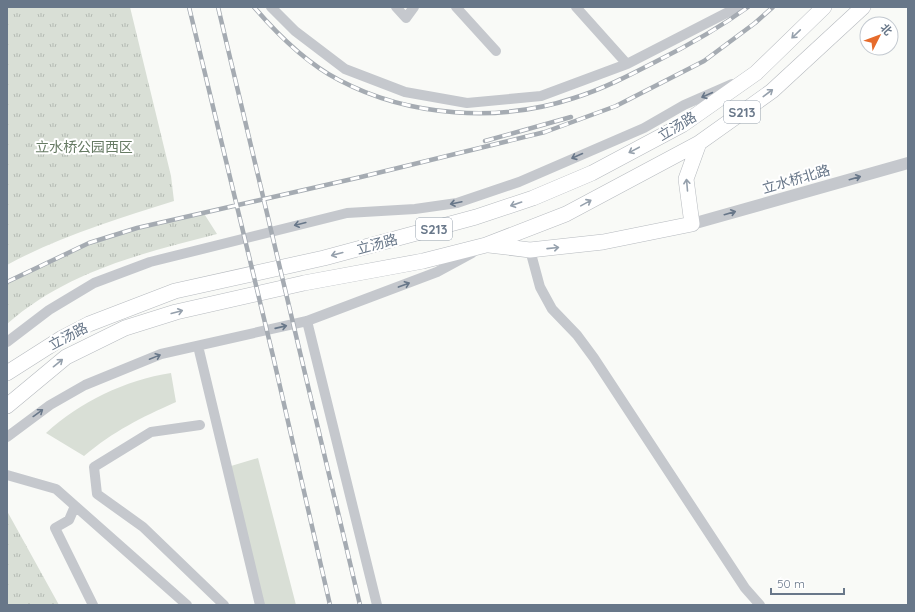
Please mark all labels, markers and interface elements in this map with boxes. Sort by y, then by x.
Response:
north arrow [859,16,899,56]
text: 北 [878,21,895,38]
one-way arrow [791,29,801,39]
one-way arrow [763,89,774,97]
one-way arrow [702,92,714,99]
road number: S213 [724,101,760,123]
street label: 立汤路 [654,107,700,145]
park label: 立水桥公园西区 [35,138,133,156]
one-way arrow [629,147,641,155]
one-way arrow [572,153,584,160]
street label: 立水桥北路 [760,161,832,197]
one-way arrow [848,174,861,181]
one-way arrow [683,179,691,192]
one-way arrow [580,198,592,206]
one-way arrow [450,199,463,207]
one-way arrow [510,200,522,208]
one-way arrow [723,209,736,216]
road number: S213 [416,218,452,240]
one-way arrow [294,221,307,229]
street label: 立汤路 [354,230,400,258]
one-way arrow [546,244,559,252]
one-way arrow [331,251,344,258]
one-way arrow [397,280,409,288]
one-way arrow [170,308,183,315]
street label: 立汤路 [45,318,91,354]
one-way arrow [274,322,287,330]
one-way arrow [148,352,160,360]
one-way arrow [53,359,64,367]
one-way arrow [32,409,43,417]
scale bar [771,570,844,596]
text: 50 m [777,576,805,591]

